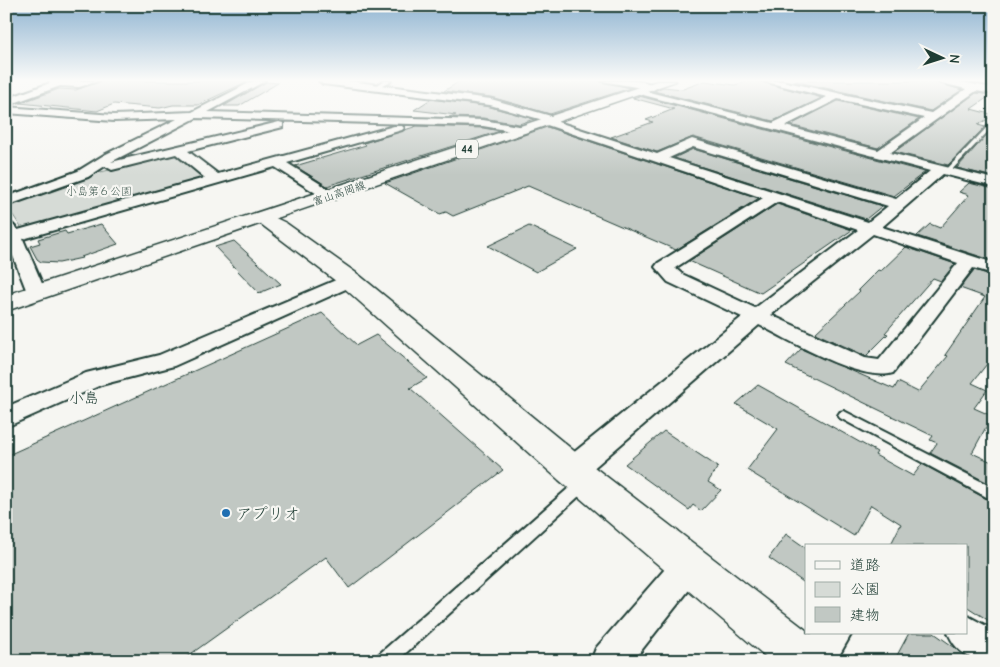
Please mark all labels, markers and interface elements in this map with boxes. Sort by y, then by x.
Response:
north arrow [918,32,968,82]
text: N [946,54,963,64]
road number: 44 [456,140,478,158]
street label: 富山高岡線 [311,178,367,209]
park label: 小島第６公園 [66,185,132,198]
district label: 小島 [69,389,99,407]
place label: アプリオ [236,505,300,523]
marker: アプリオ [220,507,232,519]
legend [805,544,968,634]
text: 道路 [850,556,880,574]
text: 公園 [850,580,880,598]
text: 建物 [850,606,880,624]

